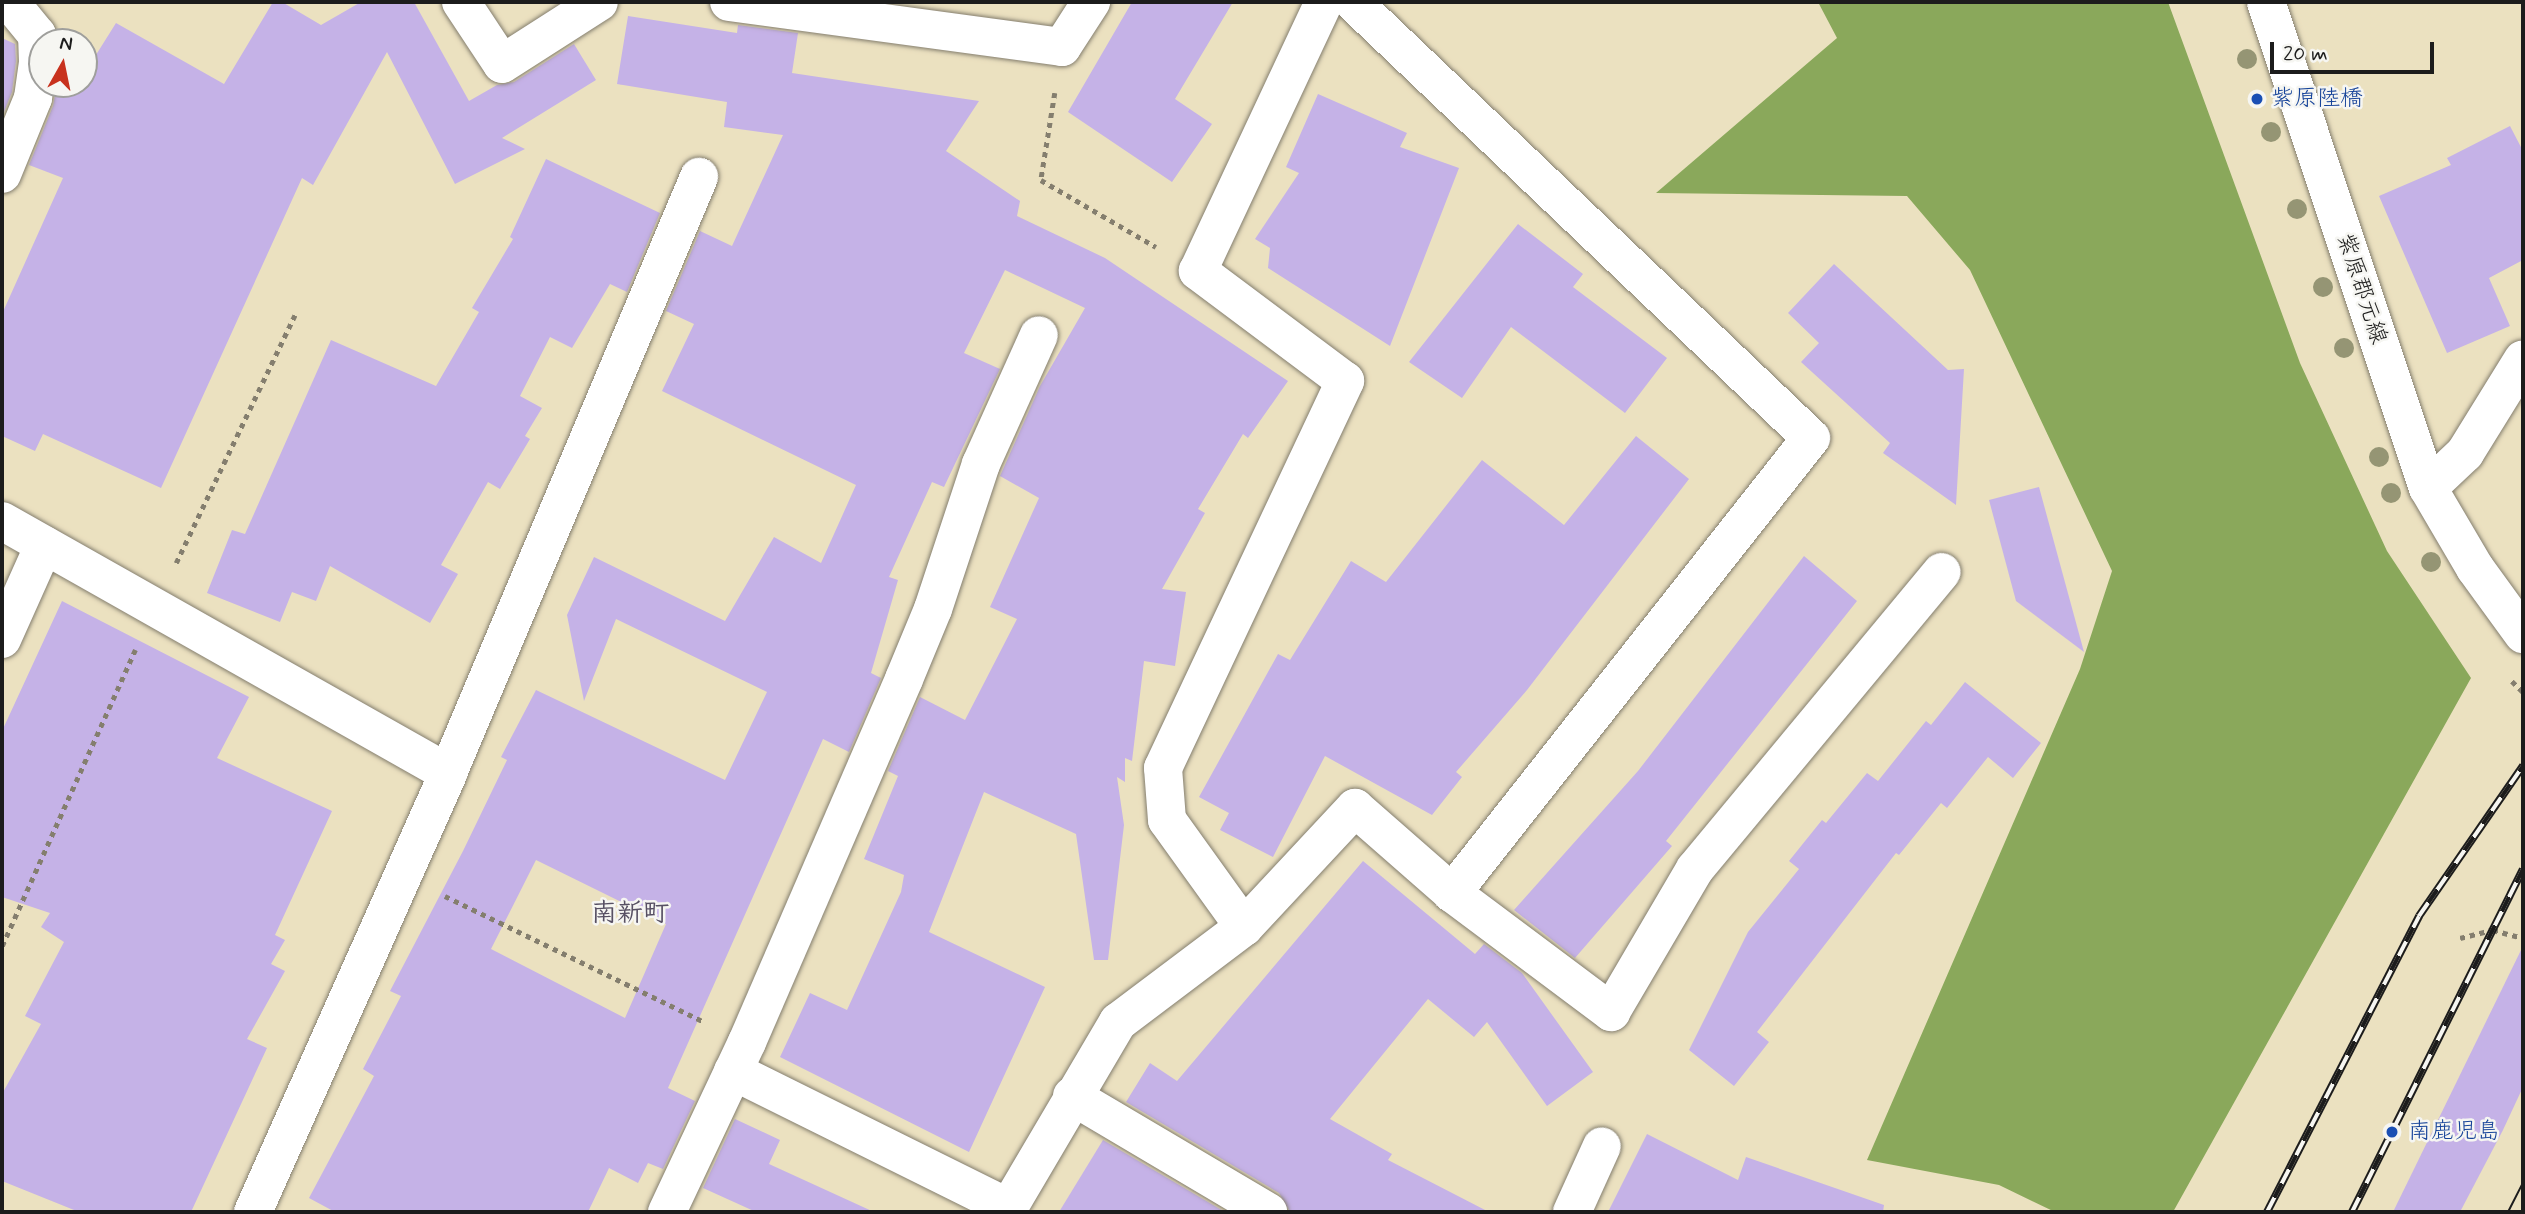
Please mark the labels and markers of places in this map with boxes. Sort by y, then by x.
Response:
place label: 紫原陸橋 [2271,85,2363,113]
marker: 紫原陸橋 [2249,91,2265,107]
place label: 南鹿児島 [2408,1118,2500,1146]
marker: 南鹿児島 [2382,1122,2402,1142]

